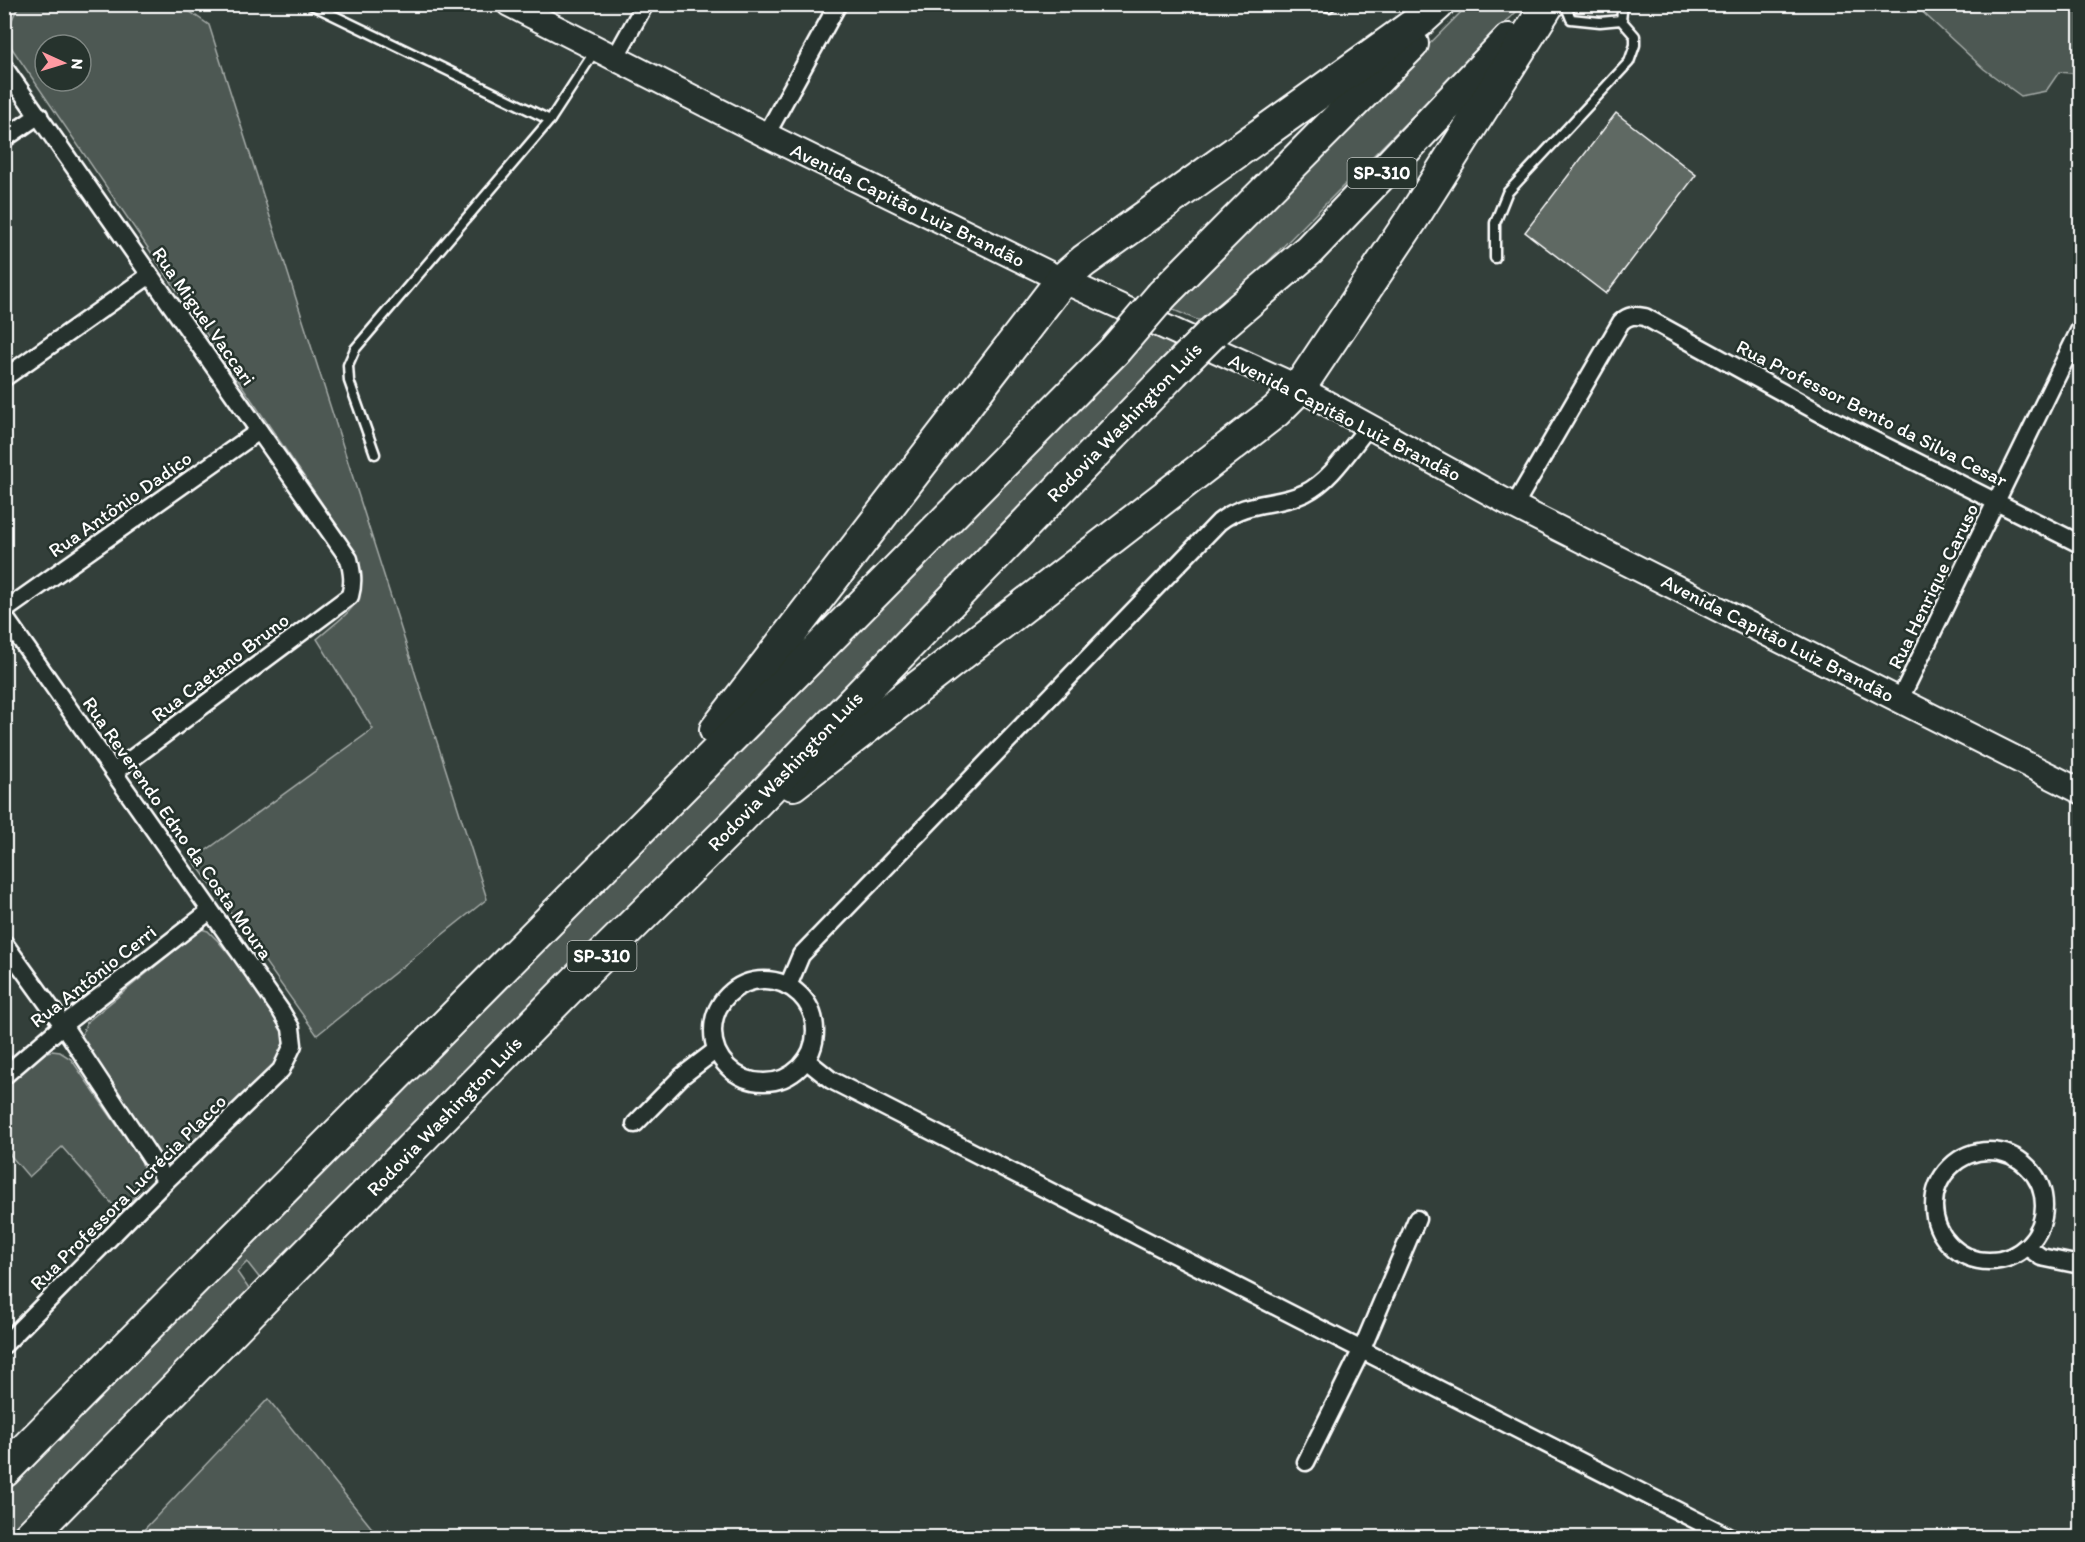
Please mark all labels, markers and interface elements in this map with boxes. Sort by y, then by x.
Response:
north arrow [33,33,93,93]
text: N [68,58,87,70]
street label: Avenida Capitão Luiz Brandão [787,138,1029,272]
road number: SP-310 [1348,158,1416,188]
street label: Rua Miguel Vaccari [147,242,261,390]
street label: Rua Professor Bento da Silva Cesar [1732,334,2012,492]
street label: Rodovia Washington Luís [1041,337,1207,507]
street label: Avenida Capitão Luiz Brandão [1225,348,1465,486]
street label: Rua Antônio Dadico [44,446,196,562]
street label: Rua Henrique Caruso [1882,499,1984,673]
street label: Avenida Capitão Luiz Brandão [1658,569,1898,707]
street label: Rua Caetano Bruno [146,607,294,727]
street label: Rodovia Washington Luís [702,686,868,856]
street label: Rua Reverendo Edno da Costa Moura [78,692,279,965]
street label: Rua Antônio Cerri [25,919,161,1033]
road number: SP-310 [568,941,636,971]
street label: Rodovia Washington Luís [361,1031,527,1201]
street label: Rua Professora Lucrécia Placco [25,1089,231,1295]

